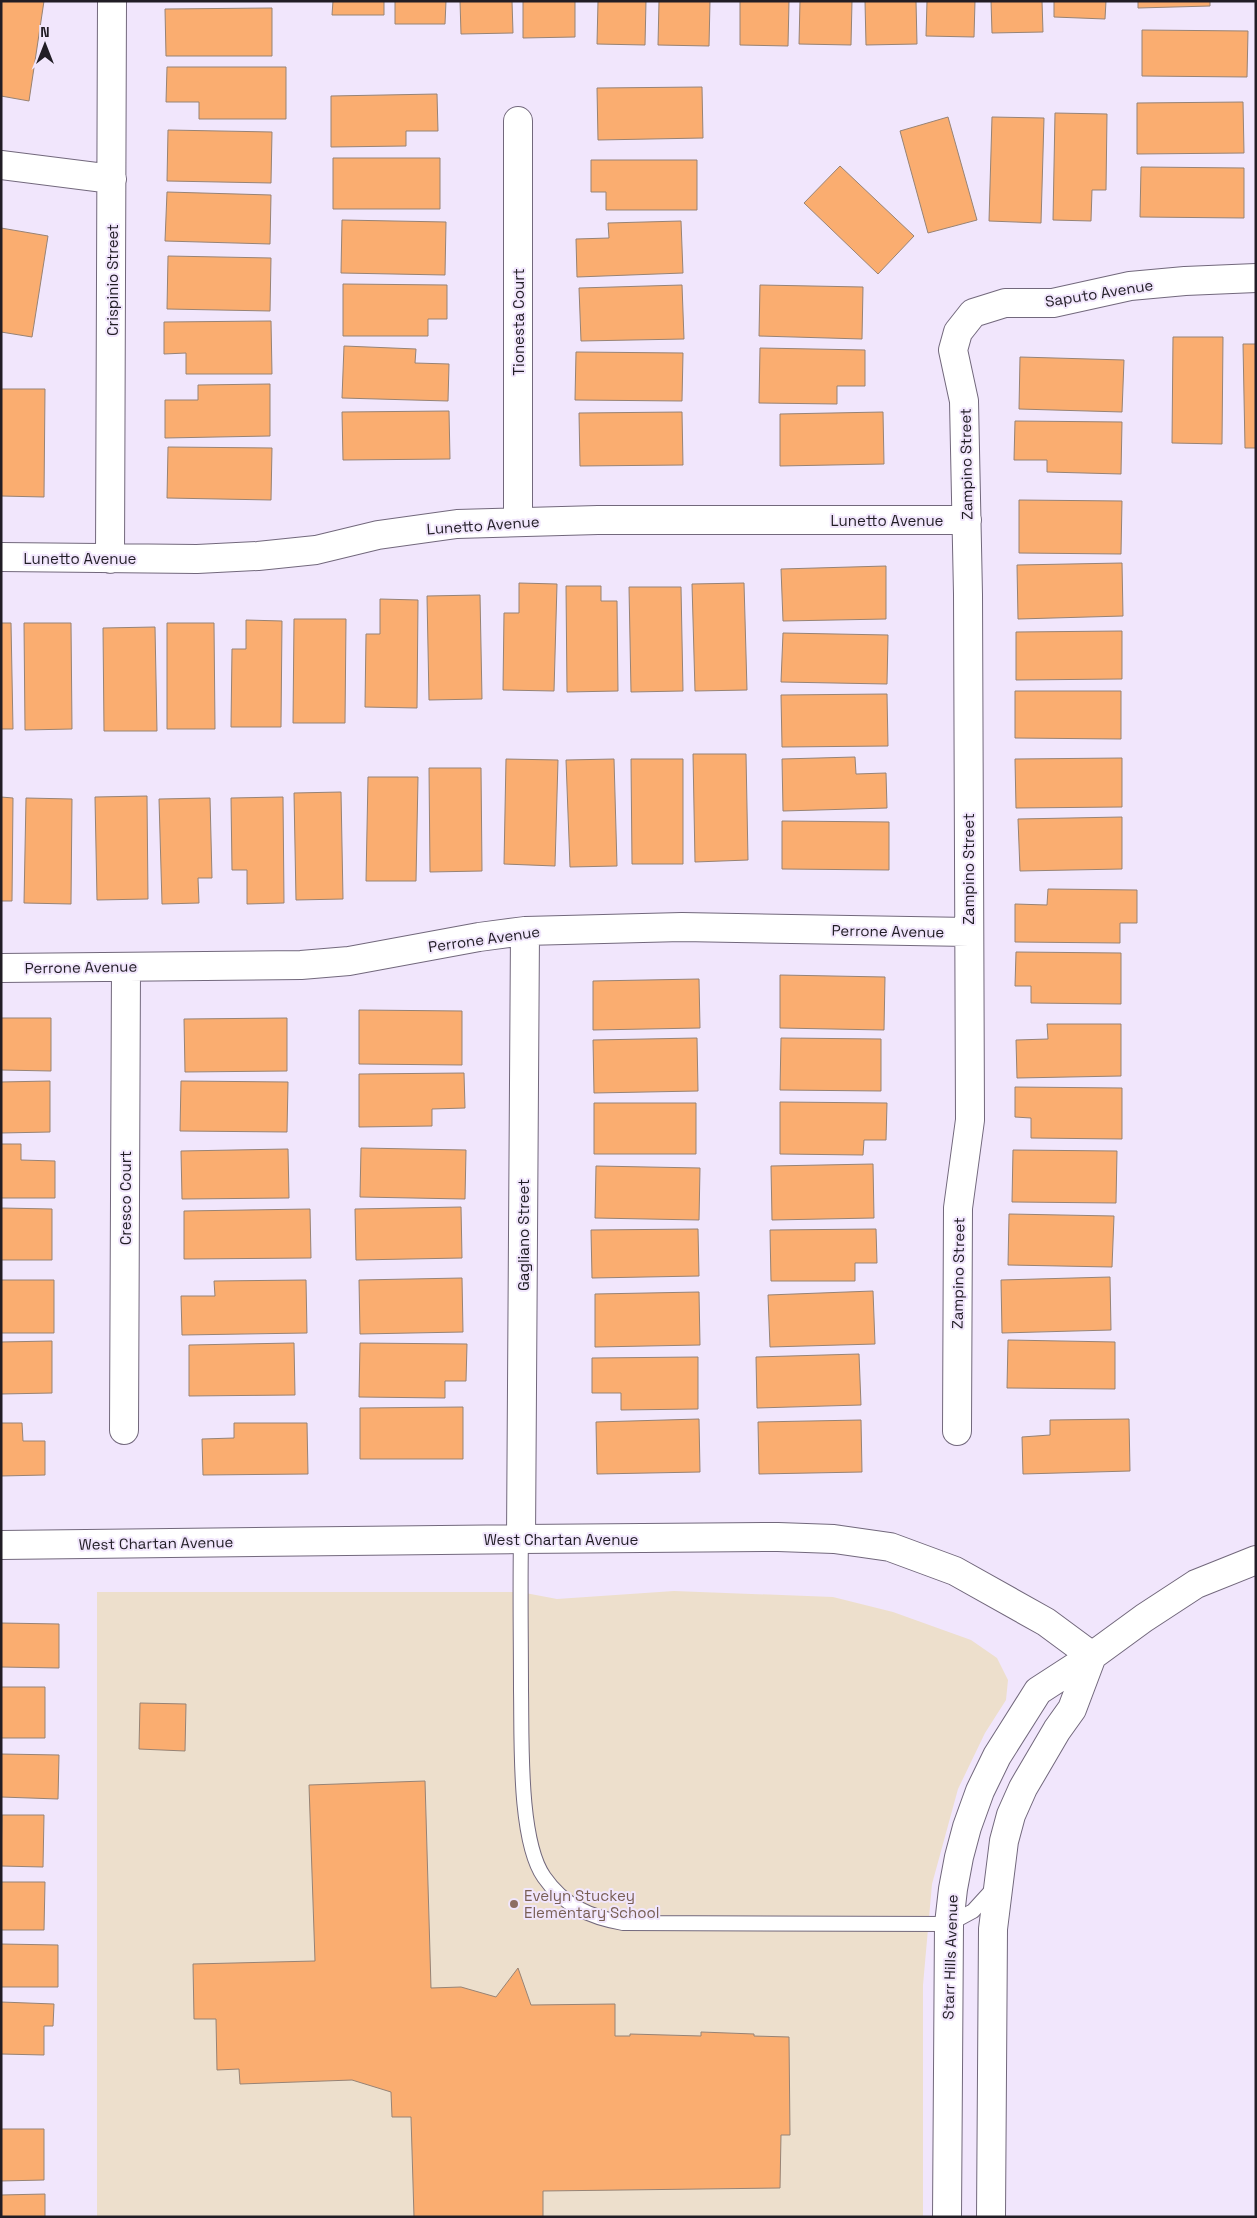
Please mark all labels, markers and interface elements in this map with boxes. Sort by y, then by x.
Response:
north arrow [20,20,70,70]
text: N [40,23,50,41]
street label: Crispinio Street [103,224,122,336]
street label: Tionesta Court [509,268,528,376]
street label: Saputo Avenue [1044,275,1155,311]
street label: Zampino Street [956,408,976,520]
street label: Lunetto Avenue [830,511,944,530]
street label: Lunetto Avenue [426,512,540,538]
street label: Lunetto Avenue [23,549,137,568]
street label: Zampino Street [959,813,978,925]
street label: Perrone Avenue [832,921,945,941]
street label: Perrone Avenue [427,922,541,956]
street label: Perrone Avenue [25,957,138,977]
street label: Cresco Court [116,1151,135,1245]
street label: Gagliano Street [514,1179,533,1291]
street label: Zampino Street [948,1217,968,1329]
street label: West Chartan Avenue [484,1530,638,1549]
street label: West Chartan Avenue [78,1532,234,1554]
place label: Evelyn Stuckey Elementary School [524,1886,660,1922]
street label: Starr Hills Avenue [938,1894,962,2020]
marker: Evelyn Stuckey Elementary School [508,1898,520,1910]

